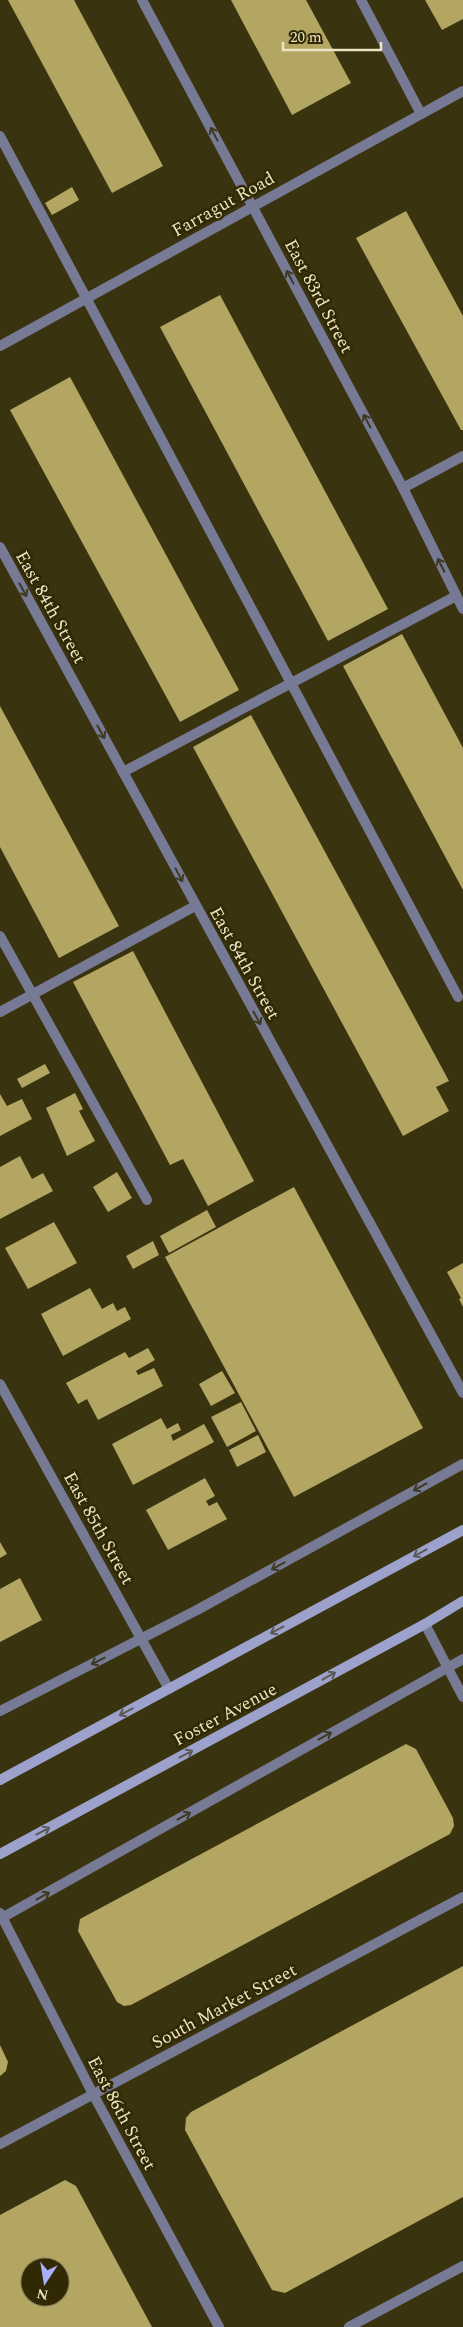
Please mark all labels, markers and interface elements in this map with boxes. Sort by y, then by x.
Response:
scale bar [283,20,380,52]
text: 20 m [290,26,322,49]
one-way arrow [208,127,218,142]
street label: Farragut Road [167,165,280,244]
street label: East 83rd Street [277,234,360,358]
one-way arrow [285,270,295,285]
one-way arrow [362,413,372,428]
street label: East 84th Street [8,546,93,669]
one-way arrow [436,558,445,573]
one-way arrow [19,582,29,596]
one-way arrow [97,725,107,739]
one-way arrow [174,868,184,882]
street label: East 84th Street [202,902,287,1025]
one-way arrow [252,1010,262,1024]
street label: East 85th Street [56,1467,141,1590]
one-way arrow [413,1482,428,1492]
one-way arrow [413,1549,428,1559]
one-way arrow [271,1561,286,1571]
one-way arrow [270,1626,285,1636]
one-way arrow [90,1656,105,1666]
one-way arrow [321,1671,336,1680]
street label: Foster Avenue [169,1676,282,1753]
one-way arrow [119,1708,134,1717]
one-way arrow [318,1730,332,1740]
one-way arrow [178,1749,193,1758]
one-way arrow [176,1810,191,1820]
one-way arrow [35,1825,50,1835]
one-way arrow [35,1890,49,1900]
street label: South Market Street [147,1957,302,2056]
street label: East 86th Street [80,2051,163,2175]
north arrow [20,2257,70,2307]
text: N [35,2283,50,2306]

